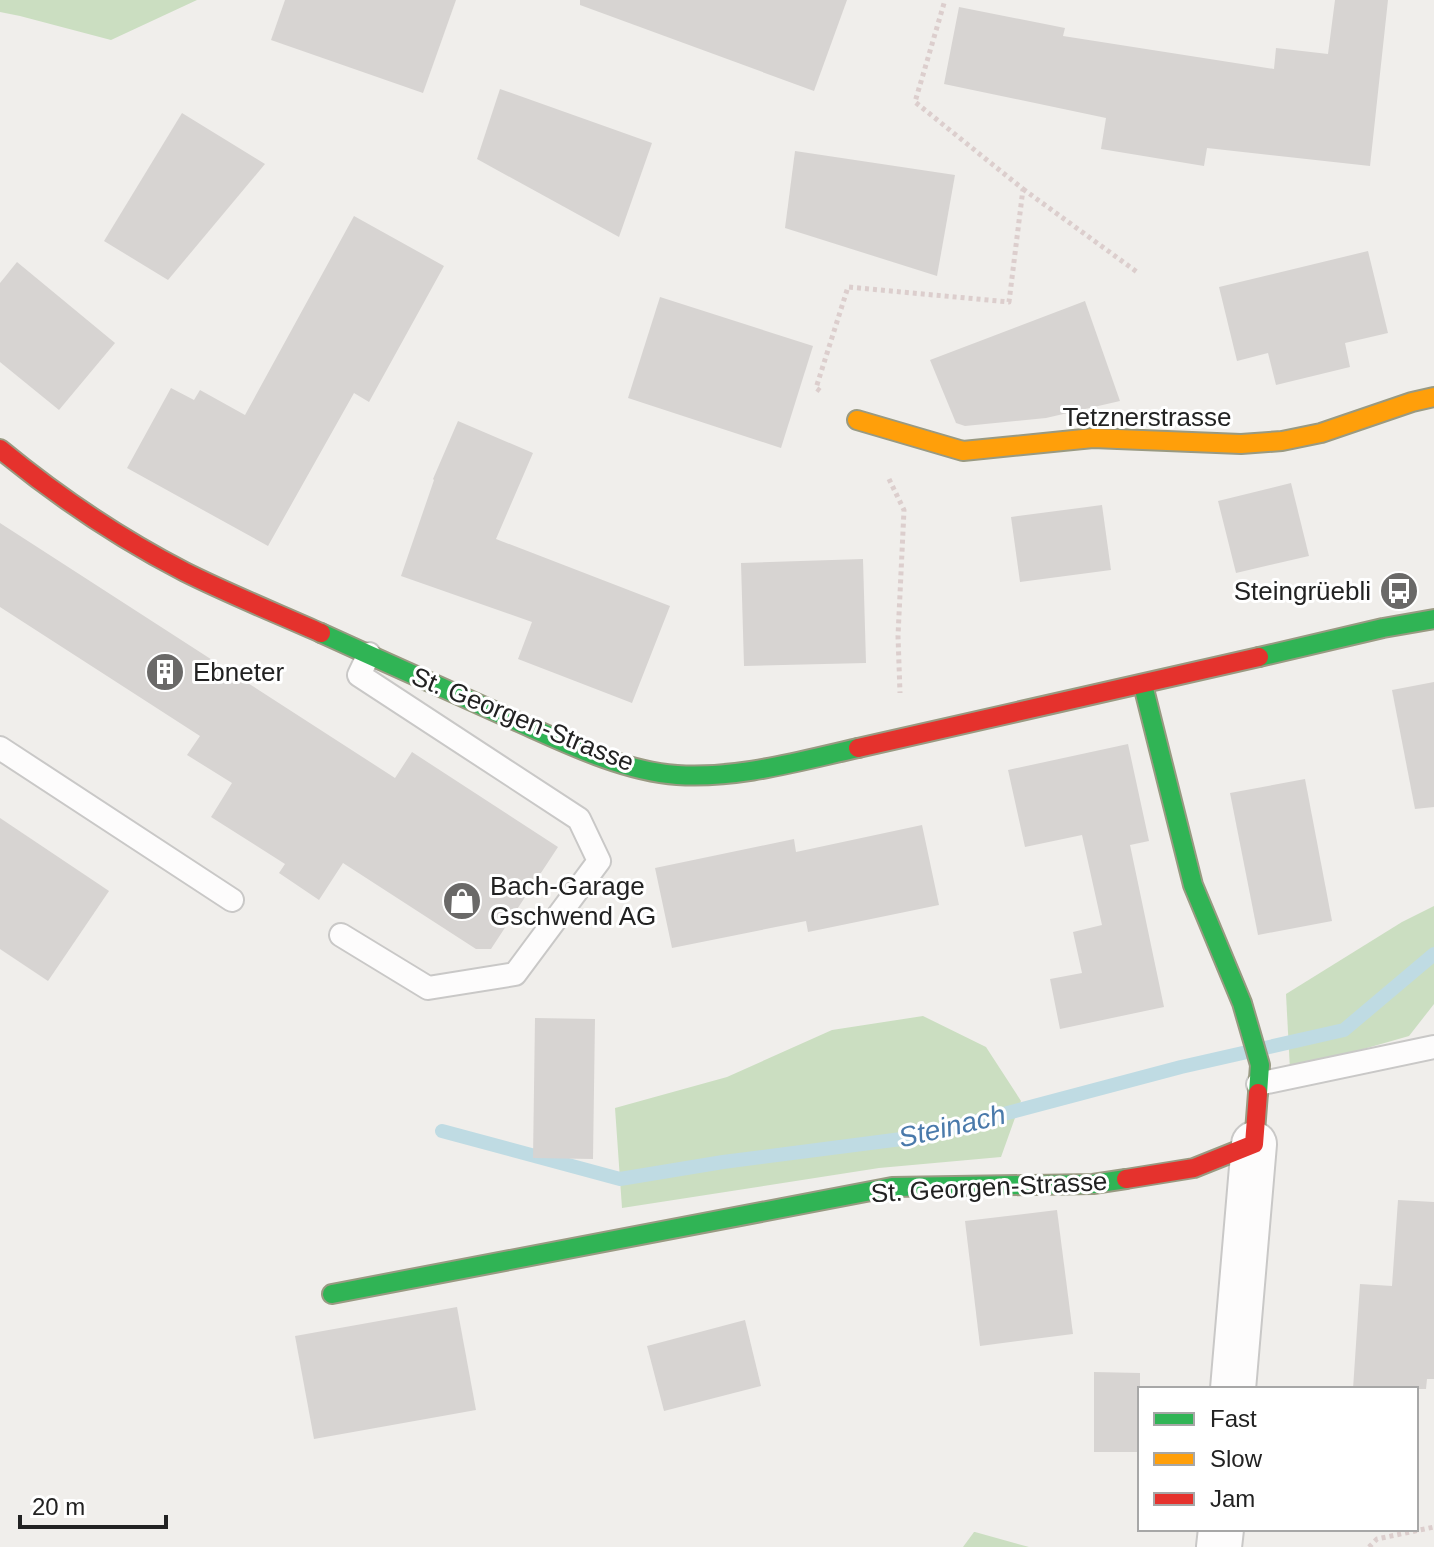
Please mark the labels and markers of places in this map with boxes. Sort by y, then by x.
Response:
bus stop icon: Steingrüebli [1378,570,1420,612]
place label: Steingrüebli [1234,576,1371,606]
building icon: Ebneter [144,651,186,693]
place label: Ebneter [193,657,284,687]
place label: Bach-Garage Gschwend AG [490,871,656,931]
shop icon: Bach-Garage Gschwend AG [441,880,483,922]

